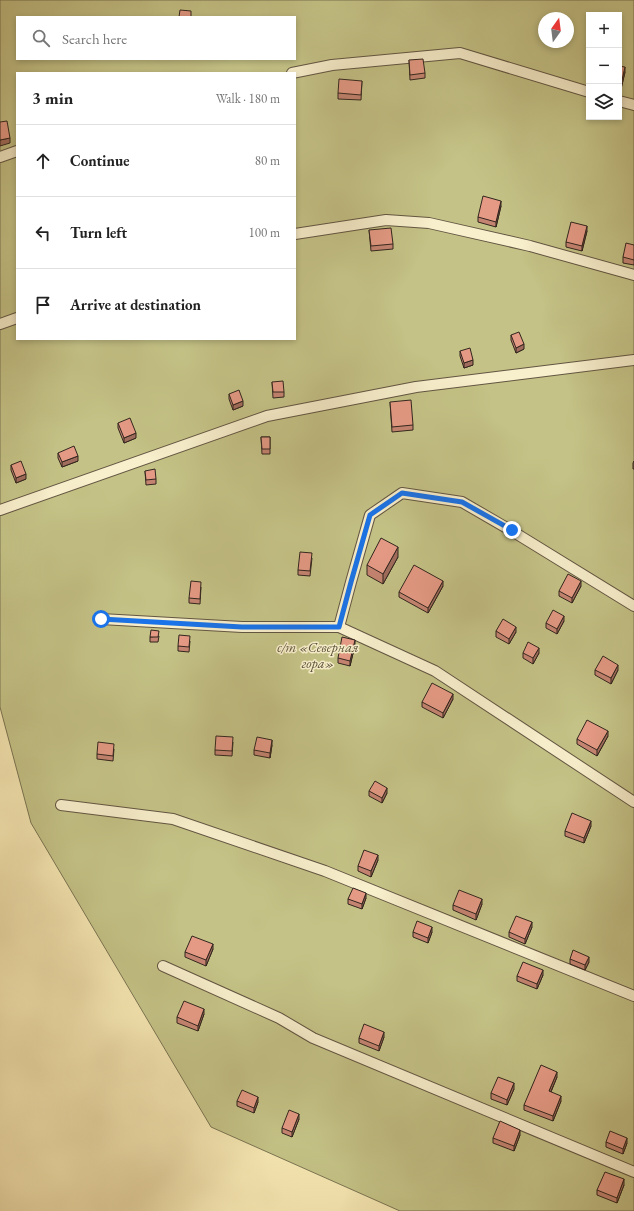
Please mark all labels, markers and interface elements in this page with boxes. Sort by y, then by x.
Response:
north arrow [538,12,574,48]
map controls [586,12,622,120]
button: + [586,12,622,48]
search box [16,16,296,60]
icon: search [30,27,52,49]
text: Search here [62,29,127,48]
button: − [586,48,622,84]
button: layers [586,84,622,120]
text: 3 min [32,87,73,109]
text: Walk · 180 m [216,90,280,107]
icon: ahead [32,150,54,172]
text: Continue [70,151,130,170]
text: 80 m [255,152,280,169]
icon: left [32,222,54,244]
text: Turn left [70,223,127,242]
text: 100 m [249,224,280,241]
icon: arrive [32,294,54,316]
text: Arrive at destination [70,295,201,314]
route end [503,521,521,539]
route start [92,610,110,628]
park label: с/т «Северная гора» [277,638,359,672]

